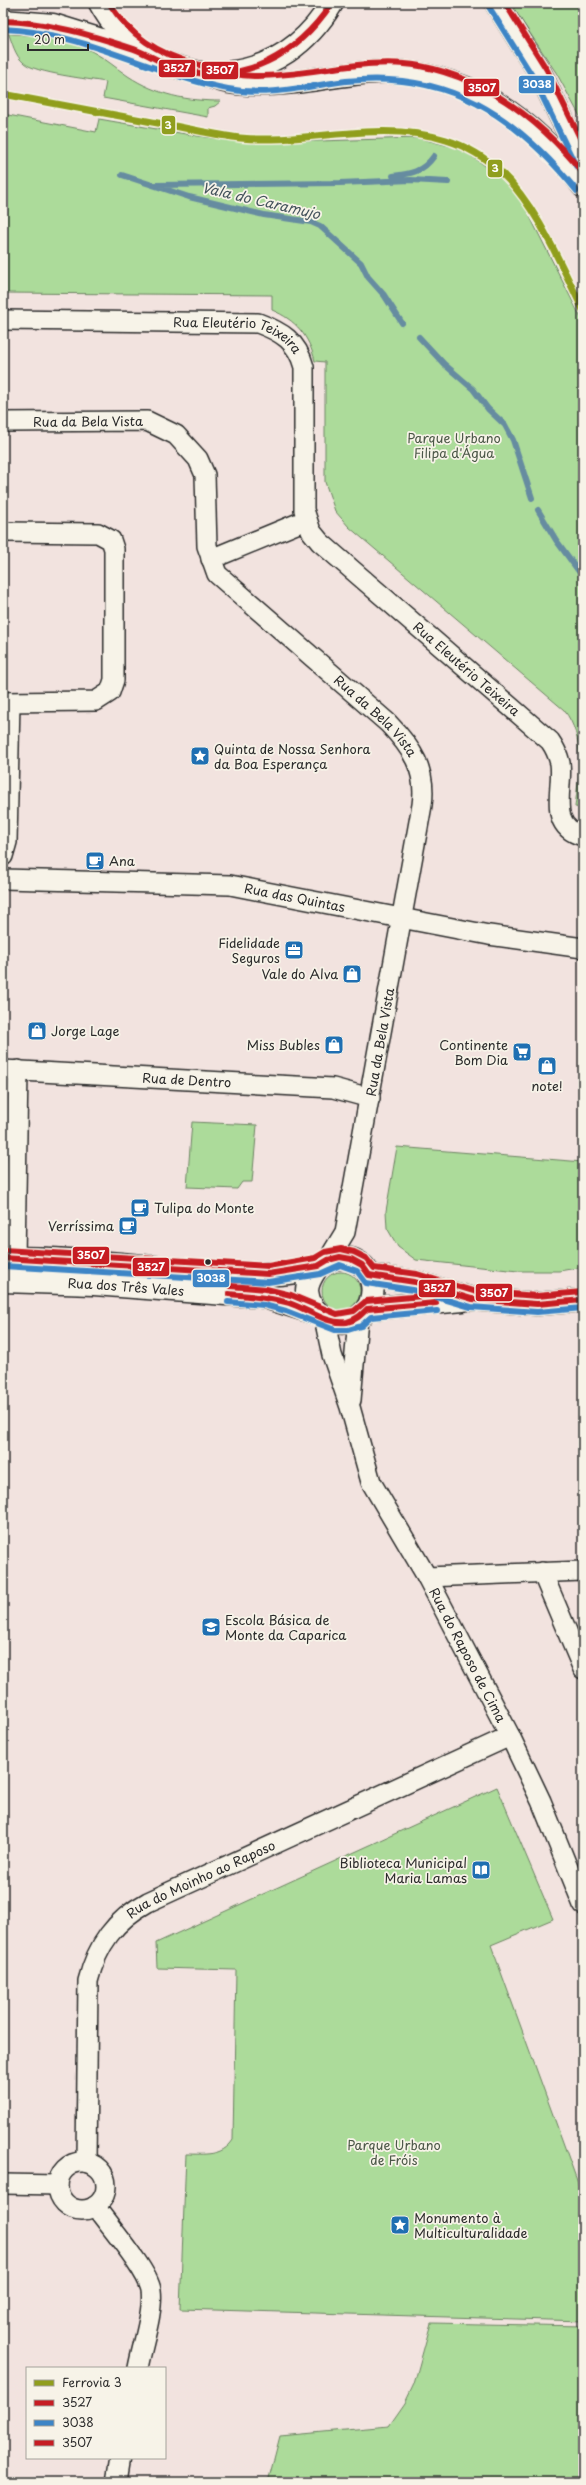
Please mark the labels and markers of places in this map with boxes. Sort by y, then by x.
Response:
place label: Quinta de Nossa Senhora da Boa Esperança [214,739,371,773]
place icon: Quinta de Nossa Senhora da Boa Esperança [189,745,211,767]
cafe icon: Ana [84,850,106,872]
place label: Ana [109,851,136,870]
place label: Fidelidade Seguros [218,933,280,967]
office icon: Fidelidade Seguros [283,939,305,961]
shop icon: Vale do Alva [341,963,363,985]
place label: Vale do Alva [261,964,338,983]
shop icon: Jorge Lage [26,1020,48,1042]
place label: Jorge Lage [51,1021,119,1040]
shop icon: Miss Bubles [323,1034,345,1056]
place label: Miss Bubles [247,1035,320,1054]
place label: Continente Bom Dia [439,1035,508,1069]
supermarket icon: Continente Bom Dia [511,1041,533,1063]
shop icon: note! [536,1055,558,1077]
place label: note! [531,1076,563,1095]
cafe icon: Tulipa do Monte [129,1197,151,1219]
place label: Tulipa do Monte [154,1198,254,1217]
cafe icon: Verríssima [117,1215,139,1237]
place label: Verríssima [48,1216,115,1235]
unlabelled marker [203,1257,213,1267]
place label: Escola Básica de Monte da Caparica [225,1610,347,1644]
school or university icon: Escola Básica de Monte da Caparica [200,1616,222,1638]
place label: Biblioteca Municipal Maria Lamas [340,1853,467,1887]
library icon: Biblioteca Municipal Maria Lamas [470,1859,492,1881]
place label: Monumento à Multiculturalidade [414,2208,528,2242]
place icon: Monumento à Multiculturalidade [389,2214,411,2236]

